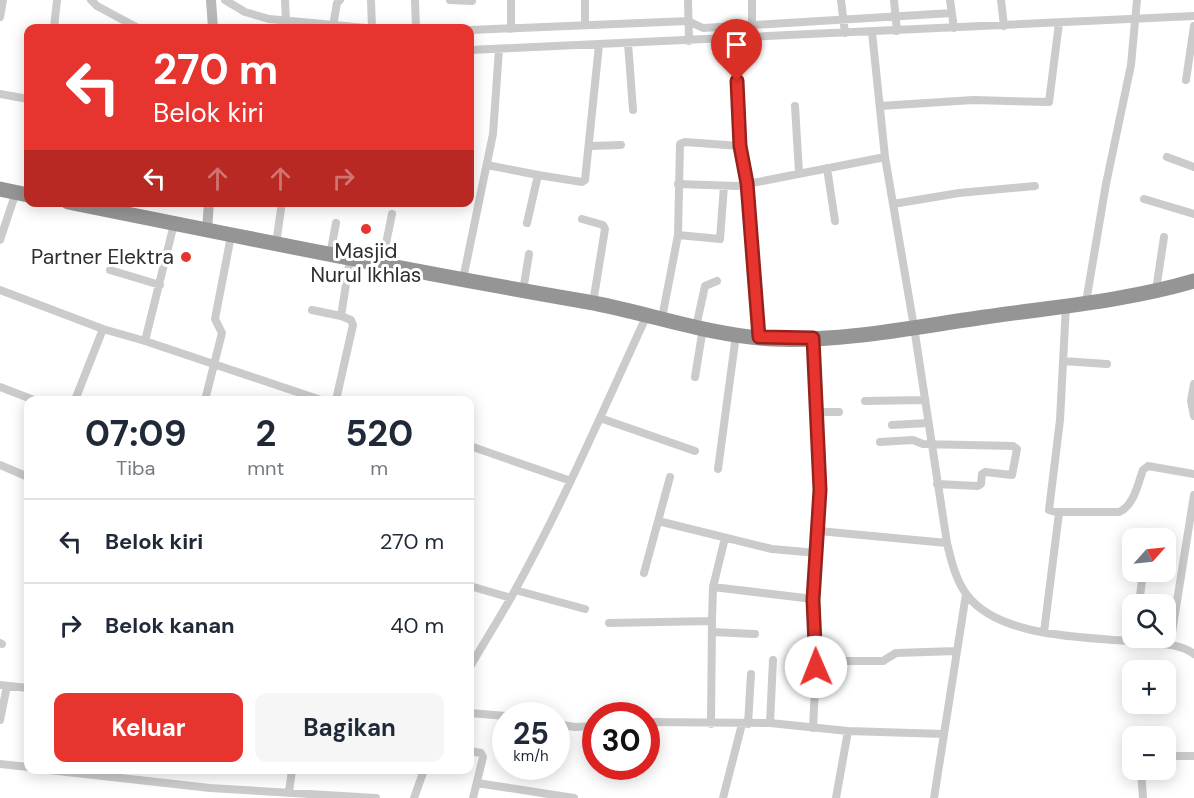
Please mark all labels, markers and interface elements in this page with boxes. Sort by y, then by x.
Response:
pin [711,19,762,81]
icon: arrive [720,28,753,61]
text: 270 m [153,42,278,97]
icon: left [54,48,132,126]
text: Belok kiri [153,95,264,130]
icon: left [138,162,171,195]
icon: ahead [201,162,234,195]
icon: ahead [264,162,297,195]
icon: right [327,162,360,195]
marker: Masjid Nurul Ikhlas [359,222,373,236]
place label: Masjid Nurul Ikhlas [311,237,421,289]
place label: Partner Elektra [31,243,174,271]
marker: Partner Elektra [179,250,193,264]
text: 07:09 [85,410,187,457]
text: 2 [255,410,276,457]
text: 520 [345,410,413,457]
text: Tiba [116,455,155,481]
text: mnt [247,455,284,481]
text: m [370,455,388,481]
icon: left [54,525,87,558]
text: Belok kiri [105,527,203,556]
text: 270 m [380,527,444,556]
north arrow [1122,528,1176,582]
map controls [1122,528,1176,780]
button: search [1122,594,1176,648]
icon: right [54,609,87,642]
text: Belok kanan [105,611,235,640]
text: 40 m [390,611,444,640]
position arrow [784,635,848,699]
button: + [1122,660,1176,714]
button: Keluar [54,693,243,762]
button: Bagikan [255,693,444,762]
speed limit sign: 30 [582,702,660,780]
text: 25 [513,714,549,753]
button: − [1122,726,1176,780]
text: km/h [513,746,549,766]

